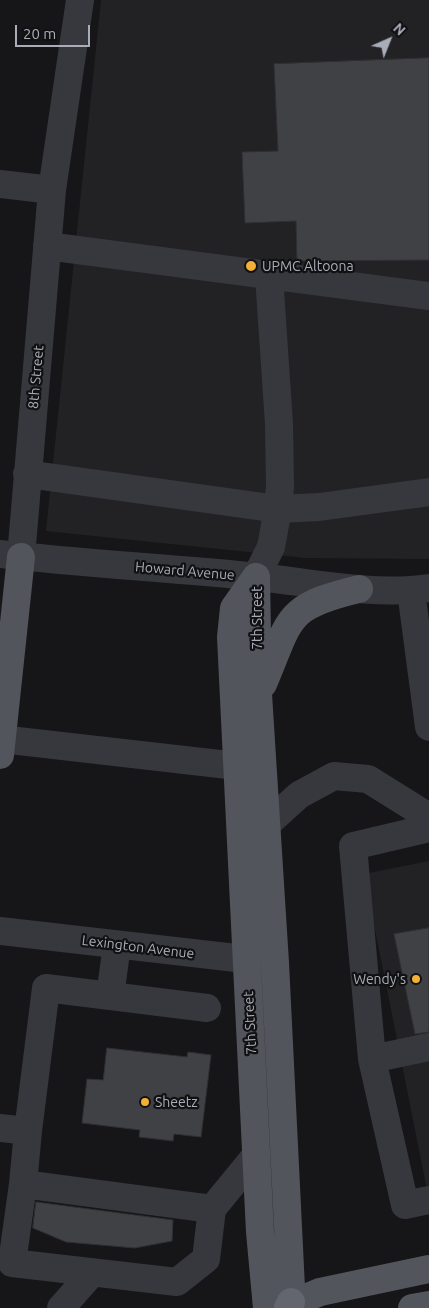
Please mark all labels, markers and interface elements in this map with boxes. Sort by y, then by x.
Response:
scale bar [18,15,92,47]
north arrow [364,15,414,65]
text: N [390,20,409,39]
text: 20 m [23,25,56,42]
place label: UPMC Altoona [262,258,354,274]
marker: UPMC Altoona [244,259,258,273]
street label: 8th Street [25,345,47,409]
street label: Howard Avenue [135,558,235,584]
street label: 7th Street [249,586,265,650]
street label: Lexington Avenue [81,932,195,962]
place label: Wendy's [353,971,406,987]
marker: Wendy's [410,973,422,985]
street label: 7th Street [240,991,260,1055]
place label: Sheetz [155,1094,198,1110]
marker: Sheetz [139,1096,151,1108]

